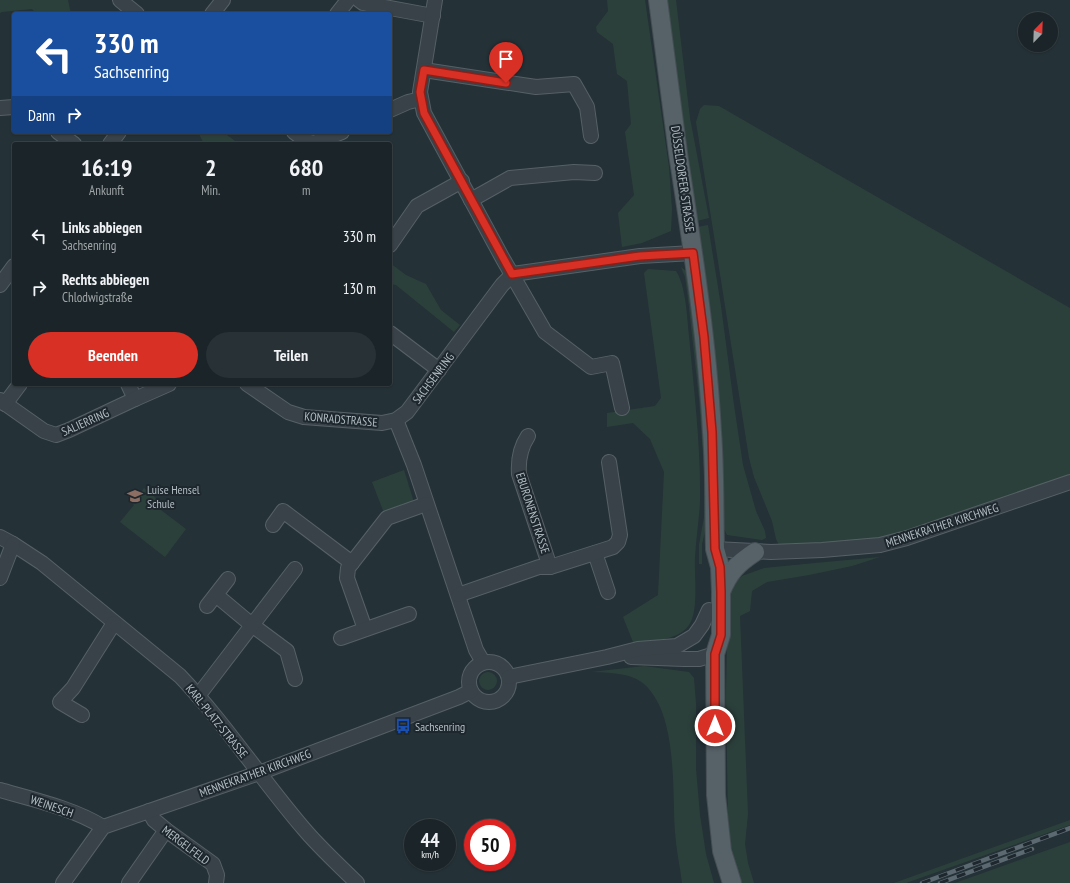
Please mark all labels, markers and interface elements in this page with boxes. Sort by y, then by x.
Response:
north arrow [1018,12,1058,52]
map controls [1018,12,1058,52]
text: 330 m [94,24,158,61]
icon: left [28,28,80,80]
pin [489,42,523,83]
icon: arrive [495,48,517,70]
text: Sachsenring [94,60,169,83]
icon: right [63,104,85,126]
text: Dann [28,106,55,125]
street label: DÜSSELDORFER STRASSE [668,125,698,233]
text: 16:19 [81,152,133,183]
text: 2 [205,152,216,183]
text: 680 [289,152,323,183]
text: Ankunft [89,182,124,199]
text: Min. [201,182,220,199]
text: m [302,182,310,199]
text: Links abbiegen [62,218,142,237]
icon: left [28,225,50,247]
text: 330 m [343,227,376,246]
text: Sachsenring [62,237,116,254]
text: Rechts abbiegen [62,270,149,289]
icon: right [28,277,50,299]
text: 130 m [343,279,376,298]
text: Chlodwigstraße [62,289,133,306]
button: Beenden [28,332,198,378]
button: Teilen [206,332,376,378]
street label: SACHSENRING [409,349,457,407]
street label: SALIERRING [59,405,111,439]
street label: KONRADSTRASSE [304,408,378,430]
street label: EBURONENSTRASSE [513,471,553,555]
place label: Luise Hensel Schule [147,482,200,511]
school or university icon: Luise Hensel Schule [126,487,144,505]
street label: MENNEKRATHER KIRCHWEG [884,500,1000,550]
street label: KARL-PLATZ-STRASSE [183,681,251,761]
position arrow [694,705,736,747]
bus stop icon: Sachsenring [394,717,412,735]
place label: Sachsenring [415,719,465,734]
street label: MENNEKRATHER KIRCHWEG [197,746,313,800]
street label: WEINESCH [28,792,76,820]
speed limit sign: 50 [464,819,516,871]
street label: MERGELFELD [159,822,213,868]
text: 44 [420,827,440,853]
text: km/h [421,848,439,861]

